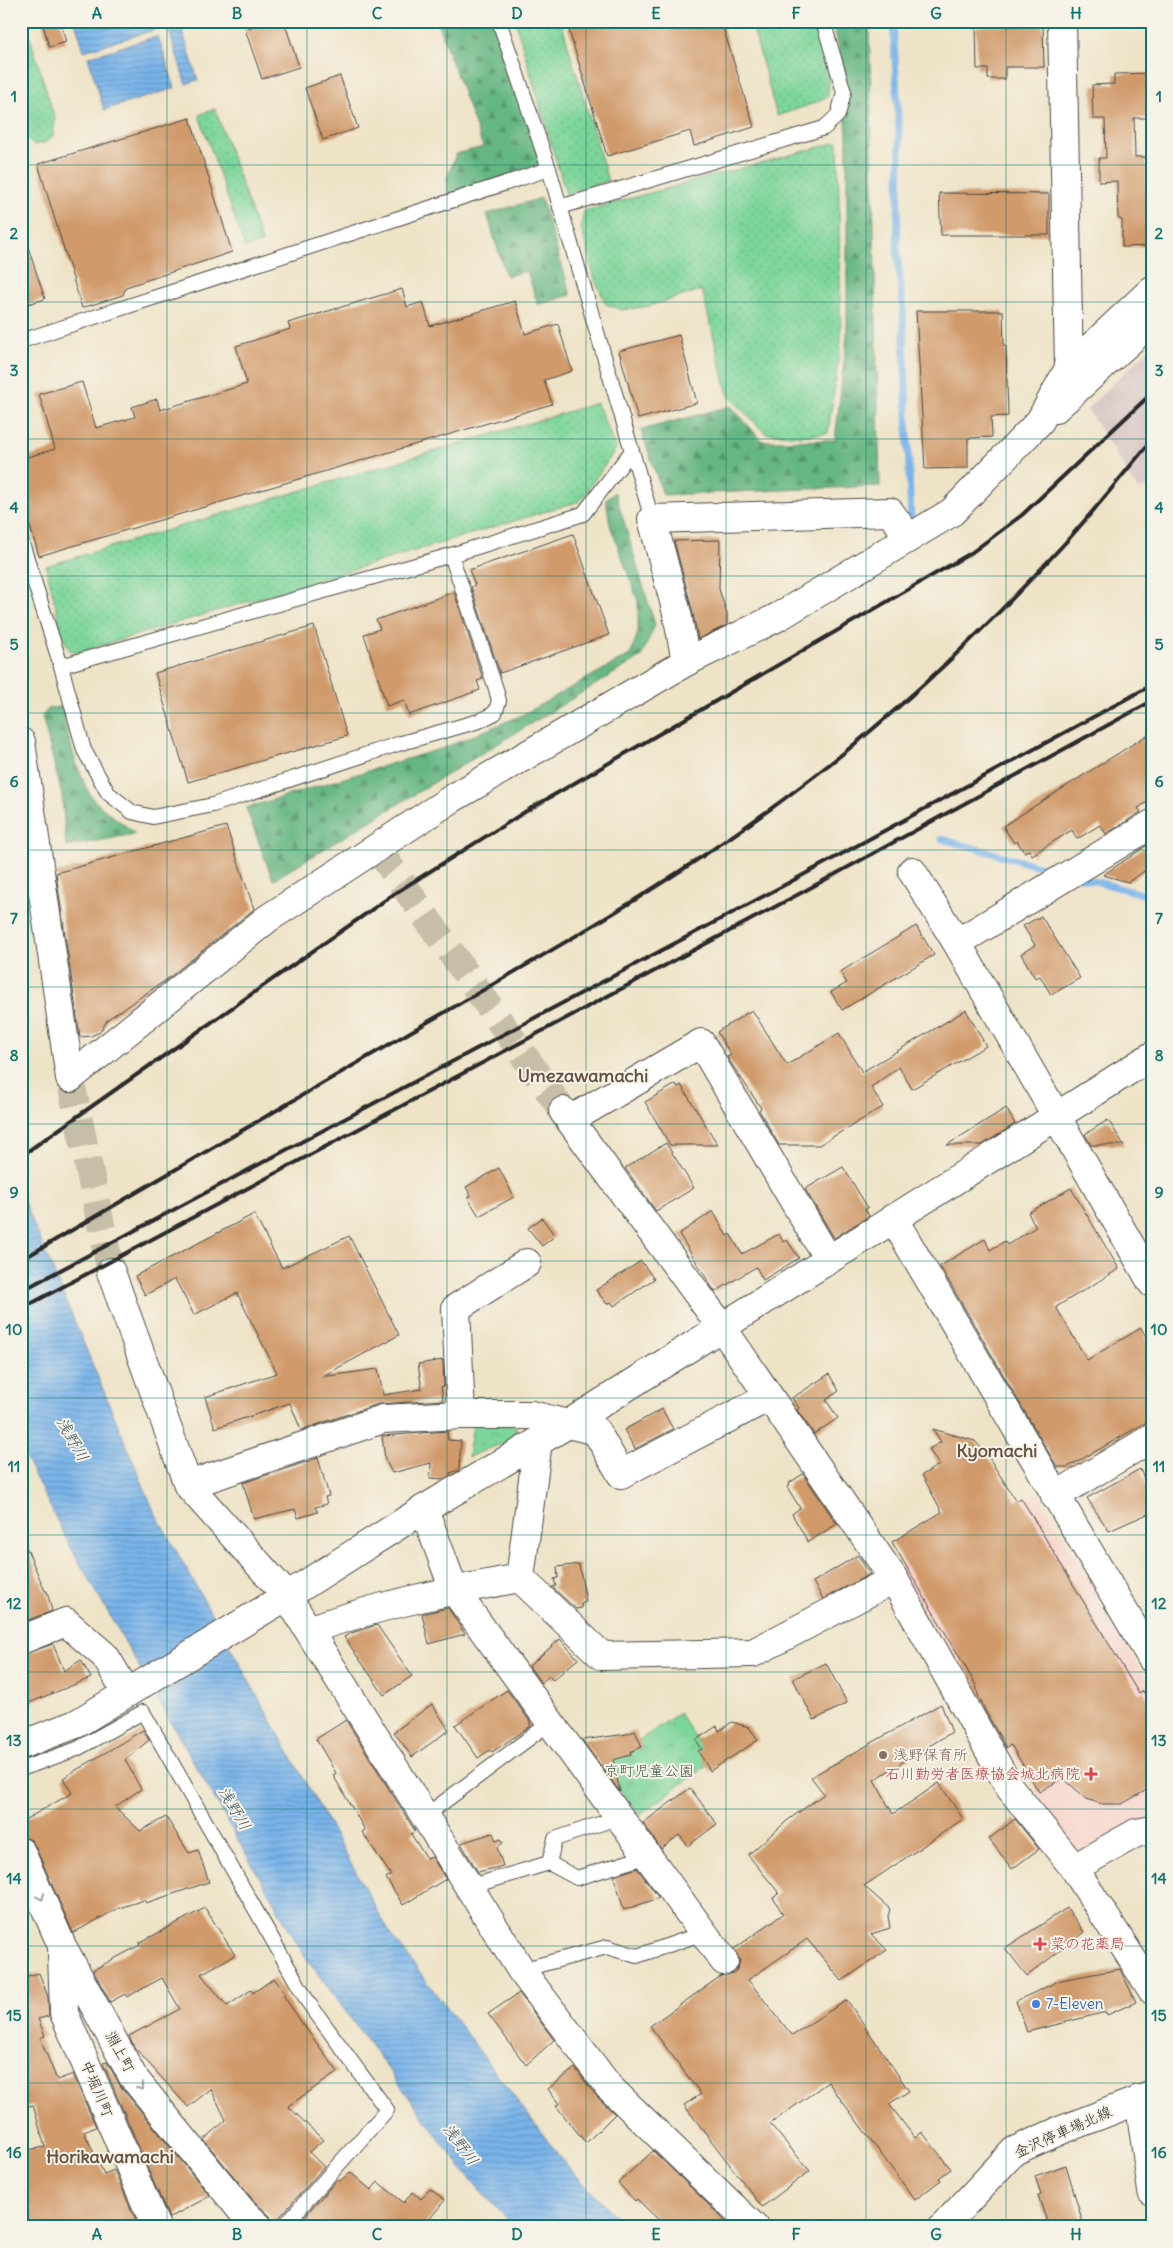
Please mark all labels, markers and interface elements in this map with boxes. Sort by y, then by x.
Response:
text: A [92,3,102,23]
text: B [232,3,243,23]
text: C [372,3,383,23]
text: D [511,3,523,23]
text: E [651,3,661,23]
text: F [791,3,801,23]
text: G [930,3,942,23]
text: H [1070,3,1082,23]
text: 1 [11,86,17,106]
text: 1 [1156,86,1162,106]
text: 2 [10,223,19,243]
text: 2 [1155,223,1164,243]
text: 3 [9,360,19,380]
text: 3 [1154,360,1164,380]
text: 4 [9,497,19,517]
text: 4 [1154,497,1164,517]
text: 5 [9,634,19,654]
text: 5 [1154,634,1164,654]
text: 6 [9,771,19,791]
text: 6 [1154,771,1164,791]
text: 7 [10,908,18,928]
text: 7 [1155,908,1163,928]
text: 8 [9,1045,19,1065]
text: 8 [1154,1045,1164,1065]
district label: Umezawamachi [518,1064,648,1087]
text: 9 [9,1182,19,1202]
text: 9 [1154,1182,1164,1202]
text: 10 [6,1319,22,1339]
text: 10 [1151,1319,1167,1339]
water label: 浅野川 [52,1413,94,1465]
district label: Kyomachi [957,1439,1037,1462]
text: 11 [8,1456,20,1476]
text: 11 [1153,1456,1165,1476]
text: 12 [6,1593,22,1613]
text: 12 [1151,1593,1167,1613]
text: 13 [6,1730,22,1750]
text: 13 [1151,1730,1167,1750]
place label: 浅野保育所 [893,1745,968,1764]
marker: 浅野保育所 [877,1749,889,1761]
park label: 京町児童公園 [604,1761,694,1780]
place label: 石川勤労者医療協会城北病院 [885,1764,1080,1783]
marker: 石川勤労者医療協会城北病院 [1084,1767,1098,1781]
water label: 浅野川 [214,1782,256,1834]
text: 14 [6,1868,22,1888]
text: 14 [1151,1868,1167,1888]
one-way arrow [34,1892,45,1901]
place label: 菜の花薬局 [1050,1934,1125,1953]
marker: 菜の花薬局 [1034,1938,1046,1950]
place label: 7-Eleven [1046,1994,1104,2013]
marker: 7-Eleven [1030,1998,1042,2010]
text: 15 [6,2005,22,2025]
text: 15 [1151,2005,1167,2025]
street label: 淵上町 [101,2027,140,2077]
street label: 中堀川町 [77,2057,118,2121]
one-way arrow [136,2081,145,2090]
street label: 金沢停車場北線 [1011,2102,1115,2162]
water label: 浅野川 [439,2119,483,2169]
text: 16 [6,2142,22,2162]
text: 16 [1151,2142,1167,2162]
district label: Horikawamachi [46,2145,174,2168]
text: A [92,2224,102,2244]
text: B [232,2224,243,2244]
text: C [372,2224,383,2244]
text: D [511,2224,523,2244]
text: E [651,2224,661,2244]
text: F [791,2224,801,2244]
text: G [930,2224,942,2244]
text: H [1070,2224,1082,2244]

